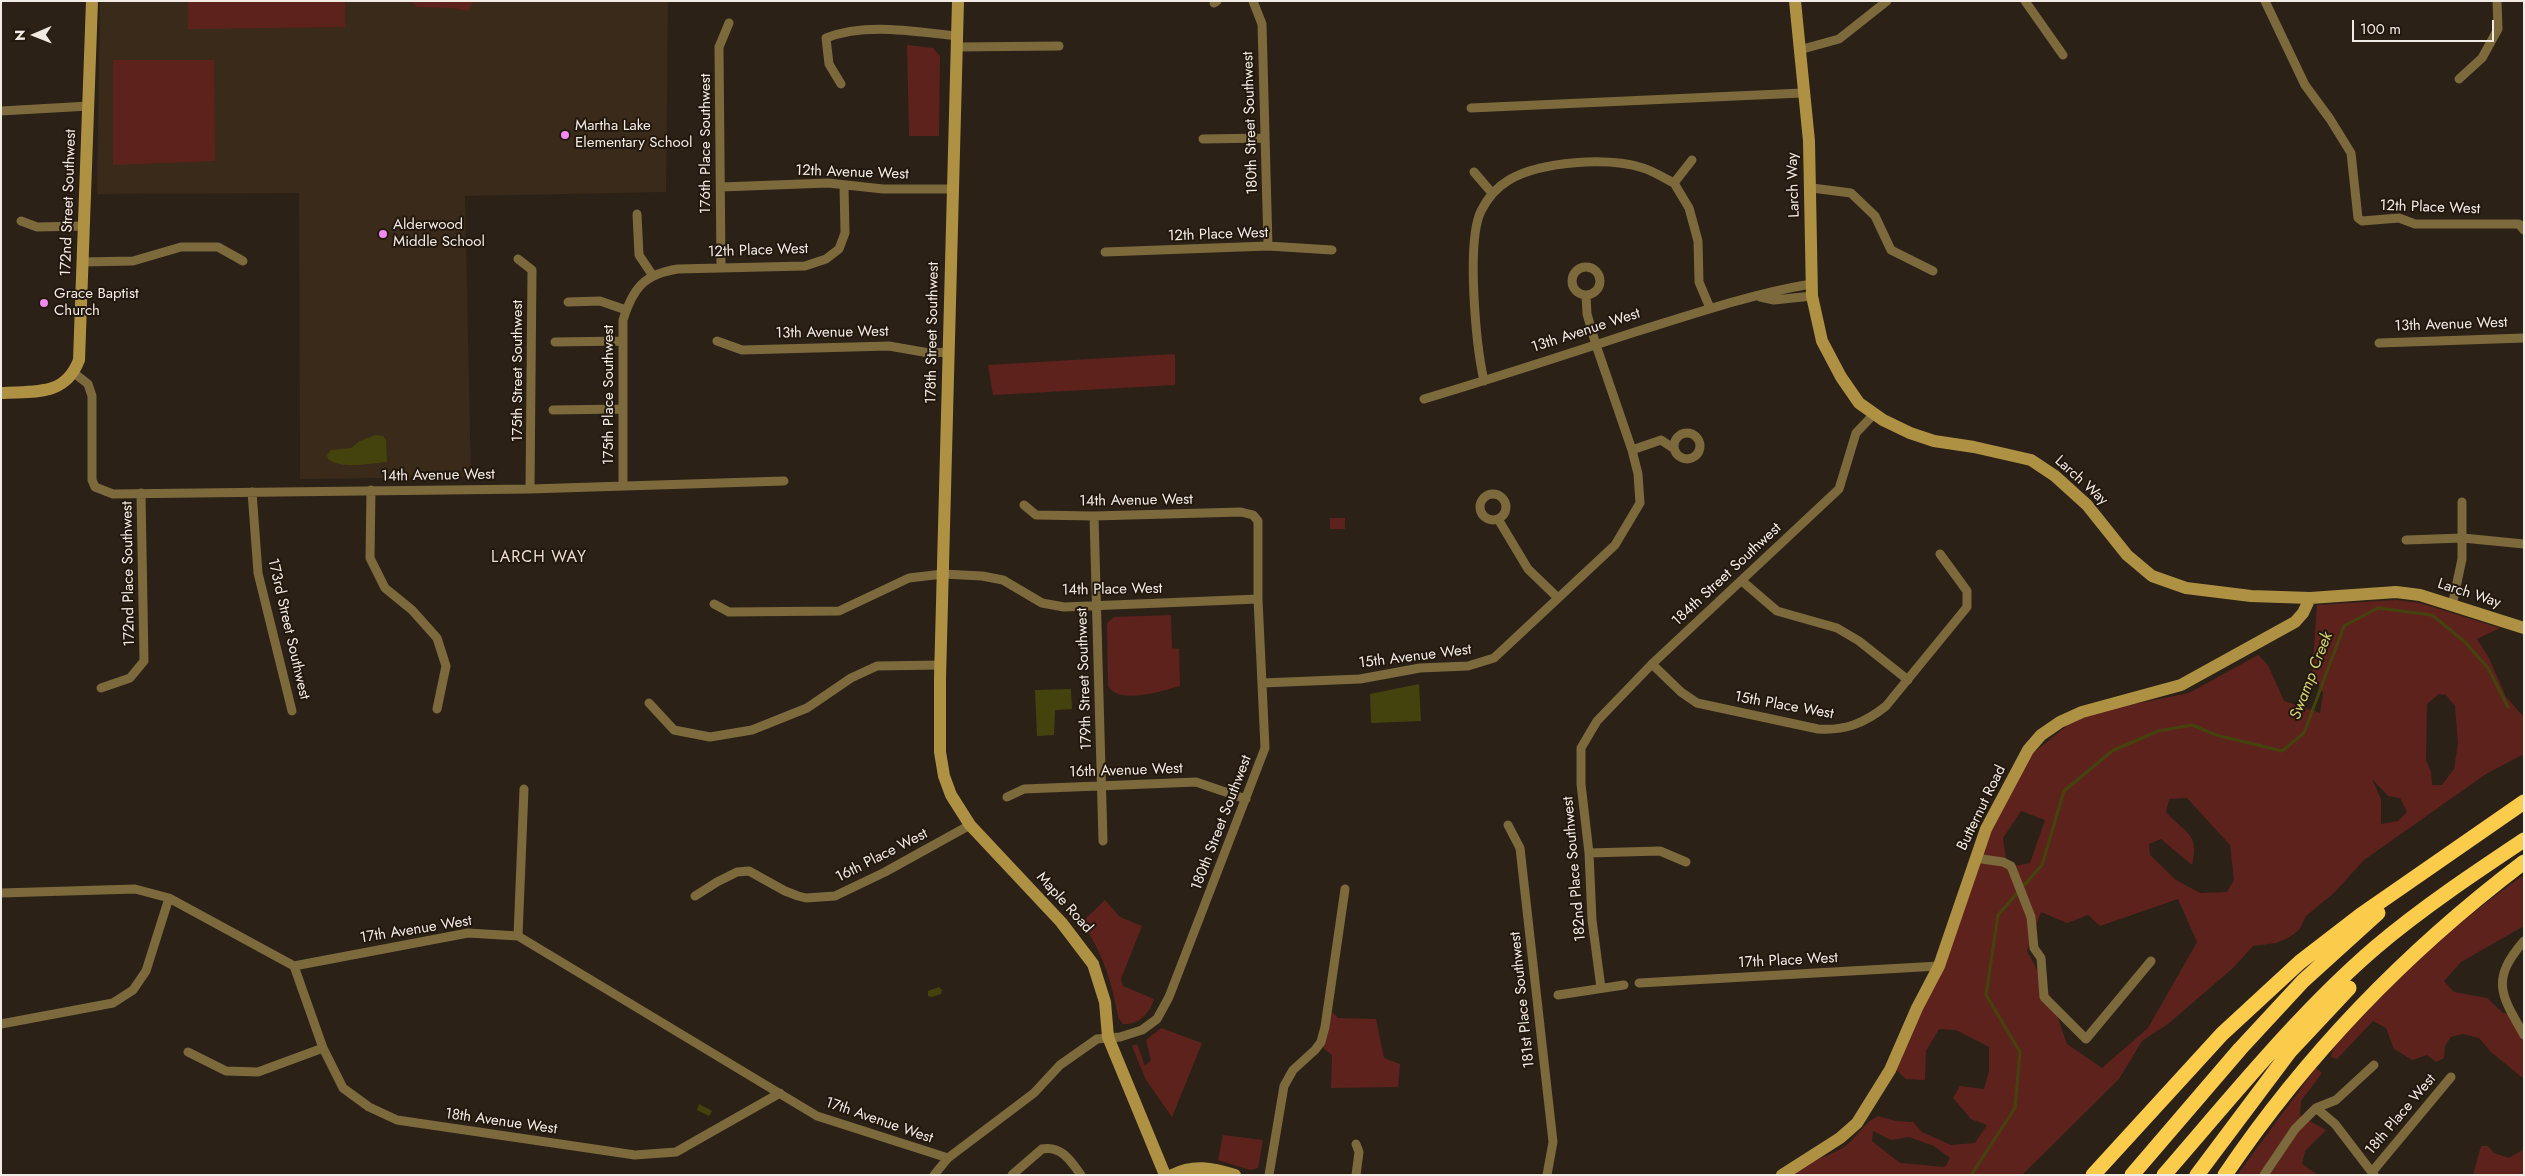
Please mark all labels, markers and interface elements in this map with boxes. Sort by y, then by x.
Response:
north arrow [10,10,60,60]
scale bar [2355,10,2498,42]
text: 100 m [2360,18,2401,40]
text: N [10,30,30,41]
street label: 180th Street Southwest [1240,51,1262,195]
street label: 176th Place Southwest [697,74,715,214]
place label: Martha Lake Elementary School [575,117,692,152]
street label: 172nd Street Southwest [57,129,81,277]
marker: Martha Lake Elementary School [559,129,571,141]
street label: Larch Way [1784,152,1804,218]
street label: 12th Avenue West [795,162,909,184]
street label: 12th Place West [2379,197,2481,219]
place label: Alderwood Middle School [393,216,485,251]
street label: 12th Place West [1167,224,1269,246]
marker: Alderwood Middle School [377,228,389,240]
street label: 12th Place West [707,240,809,262]
street label: 178th Street Southwest [923,262,943,404]
place label: Grace Baptist Church [54,285,139,320]
marker: Grace Baptist Church [38,297,50,309]
street label: 175th Street Southwest [509,300,527,442]
street label: 13th Avenue West [1529,305,1643,357]
street label: 13th Avenue West [2394,314,2508,336]
street label: 13th Avenue West [775,323,889,343]
street label: 175th Place Southwest [600,325,618,465]
street label: Larch Way [2051,452,2111,510]
street label: 14th Avenue West [381,466,495,486]
street label: 14th Avenue West [1079,491,1193,511]
street label: 172nd Place Southwest [119,501,139,647]
street label: 184th Street Southwest [1669,520,1785,630]
district label: LARCH WAY [490,548,588,568]
street label: 173rd Street Southwest [263,557,313,701]
street label: Larch Way [2435,575,2503,613]
street label: 14th Place West [1061,580,1163,600]
street label: 179th Street Southwest [1074,607,1096,751]
water label: Swamp Creek [2287,629,2337,723]
street label: 15th Avenue West [1358,641,1472,673]
street label: 15th Place West [1733,688,1835,724]
street label: 180th Street Southwest [1188,753,1256,893]
street label: 16th Avenue West [1069,760,1183,782]
street label: Butternut Road [1954,762,2010,854]
street label: 182nd Place Southwest [1560,796,1590,942]
street label: 16th Place West [833,825,931,887]
street label: Maple Road [1032,869,1096,937]
street label: 17th Avenue West [359,912,473,948]
street label: 181st Place Southwest [1507,931,1539,1069]
street label: 17th Place West [1738,949,1838,973]
street label: 18th Place West [2362,1071,2440,1159]
street label: 17th Avenue West [823,1094,935,1148]
street label: 18th Avenue West [444,1105,558,1139]

